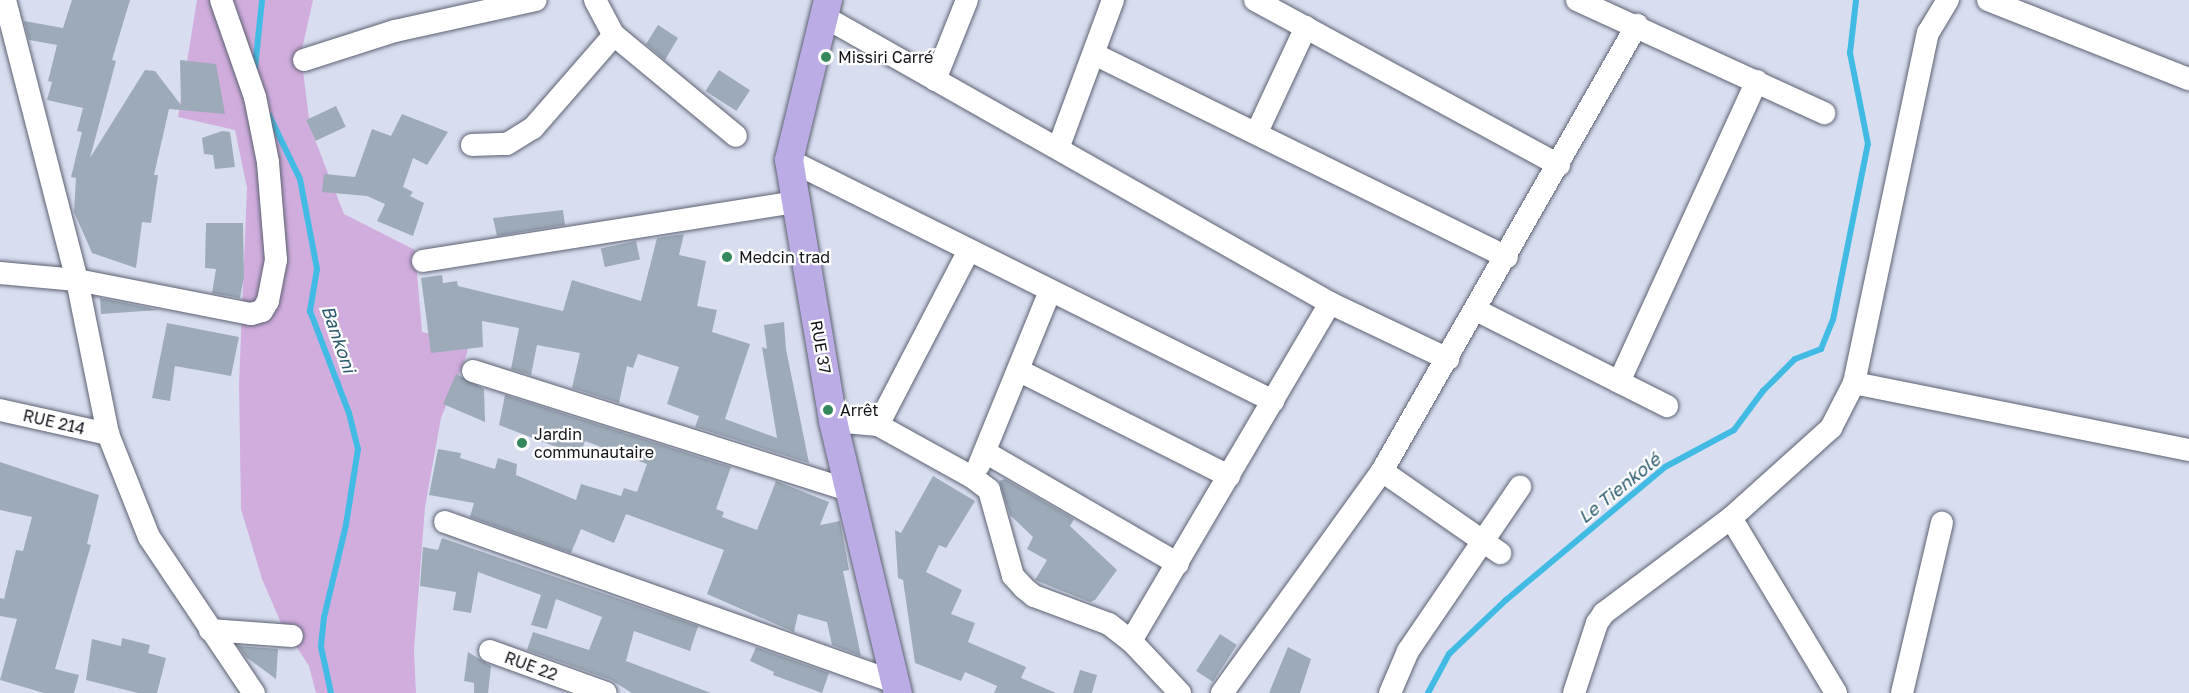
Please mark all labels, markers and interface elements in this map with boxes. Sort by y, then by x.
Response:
place label: Missiri Carré [838,47,933,67]
marker: Missiri Carré [819,50,833,64]
place label: Medcin trad [739,247,830,267]
marker: Medcin trad [720,250,734,264]
water label: Bankoni [317,302,361,376]
street label: RUE 37 [807,319,835,375]
place label: Arrêt [840,400,879,420]
marker: Arrêt [821,403,835,417]
street label: RUE 214 [21,406,87,438]
place label: Jardin communautaire [534,424,654,462]
marker: Jardin communautaire [515,436,529,450]
water label: Le Tienkolé [1574,448,1664,528]
street label: RUE 22 [502,648,560,684]

